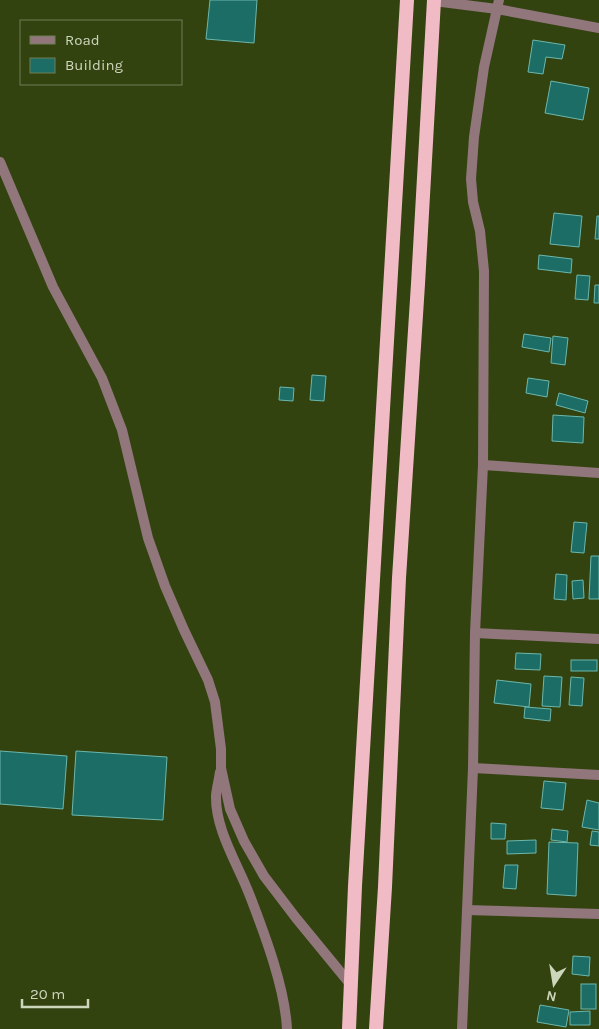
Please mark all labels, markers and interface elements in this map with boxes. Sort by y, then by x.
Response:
legend [20,20,182,85]
text: Road [65,31,100,49]
text: Building [65,56,123,74]
north arrow [529,959,579,1009]
scale bar [22,976,89,1008]
text: 20 m [30,985,65,1003]
text: N [545,987,558,1006]

